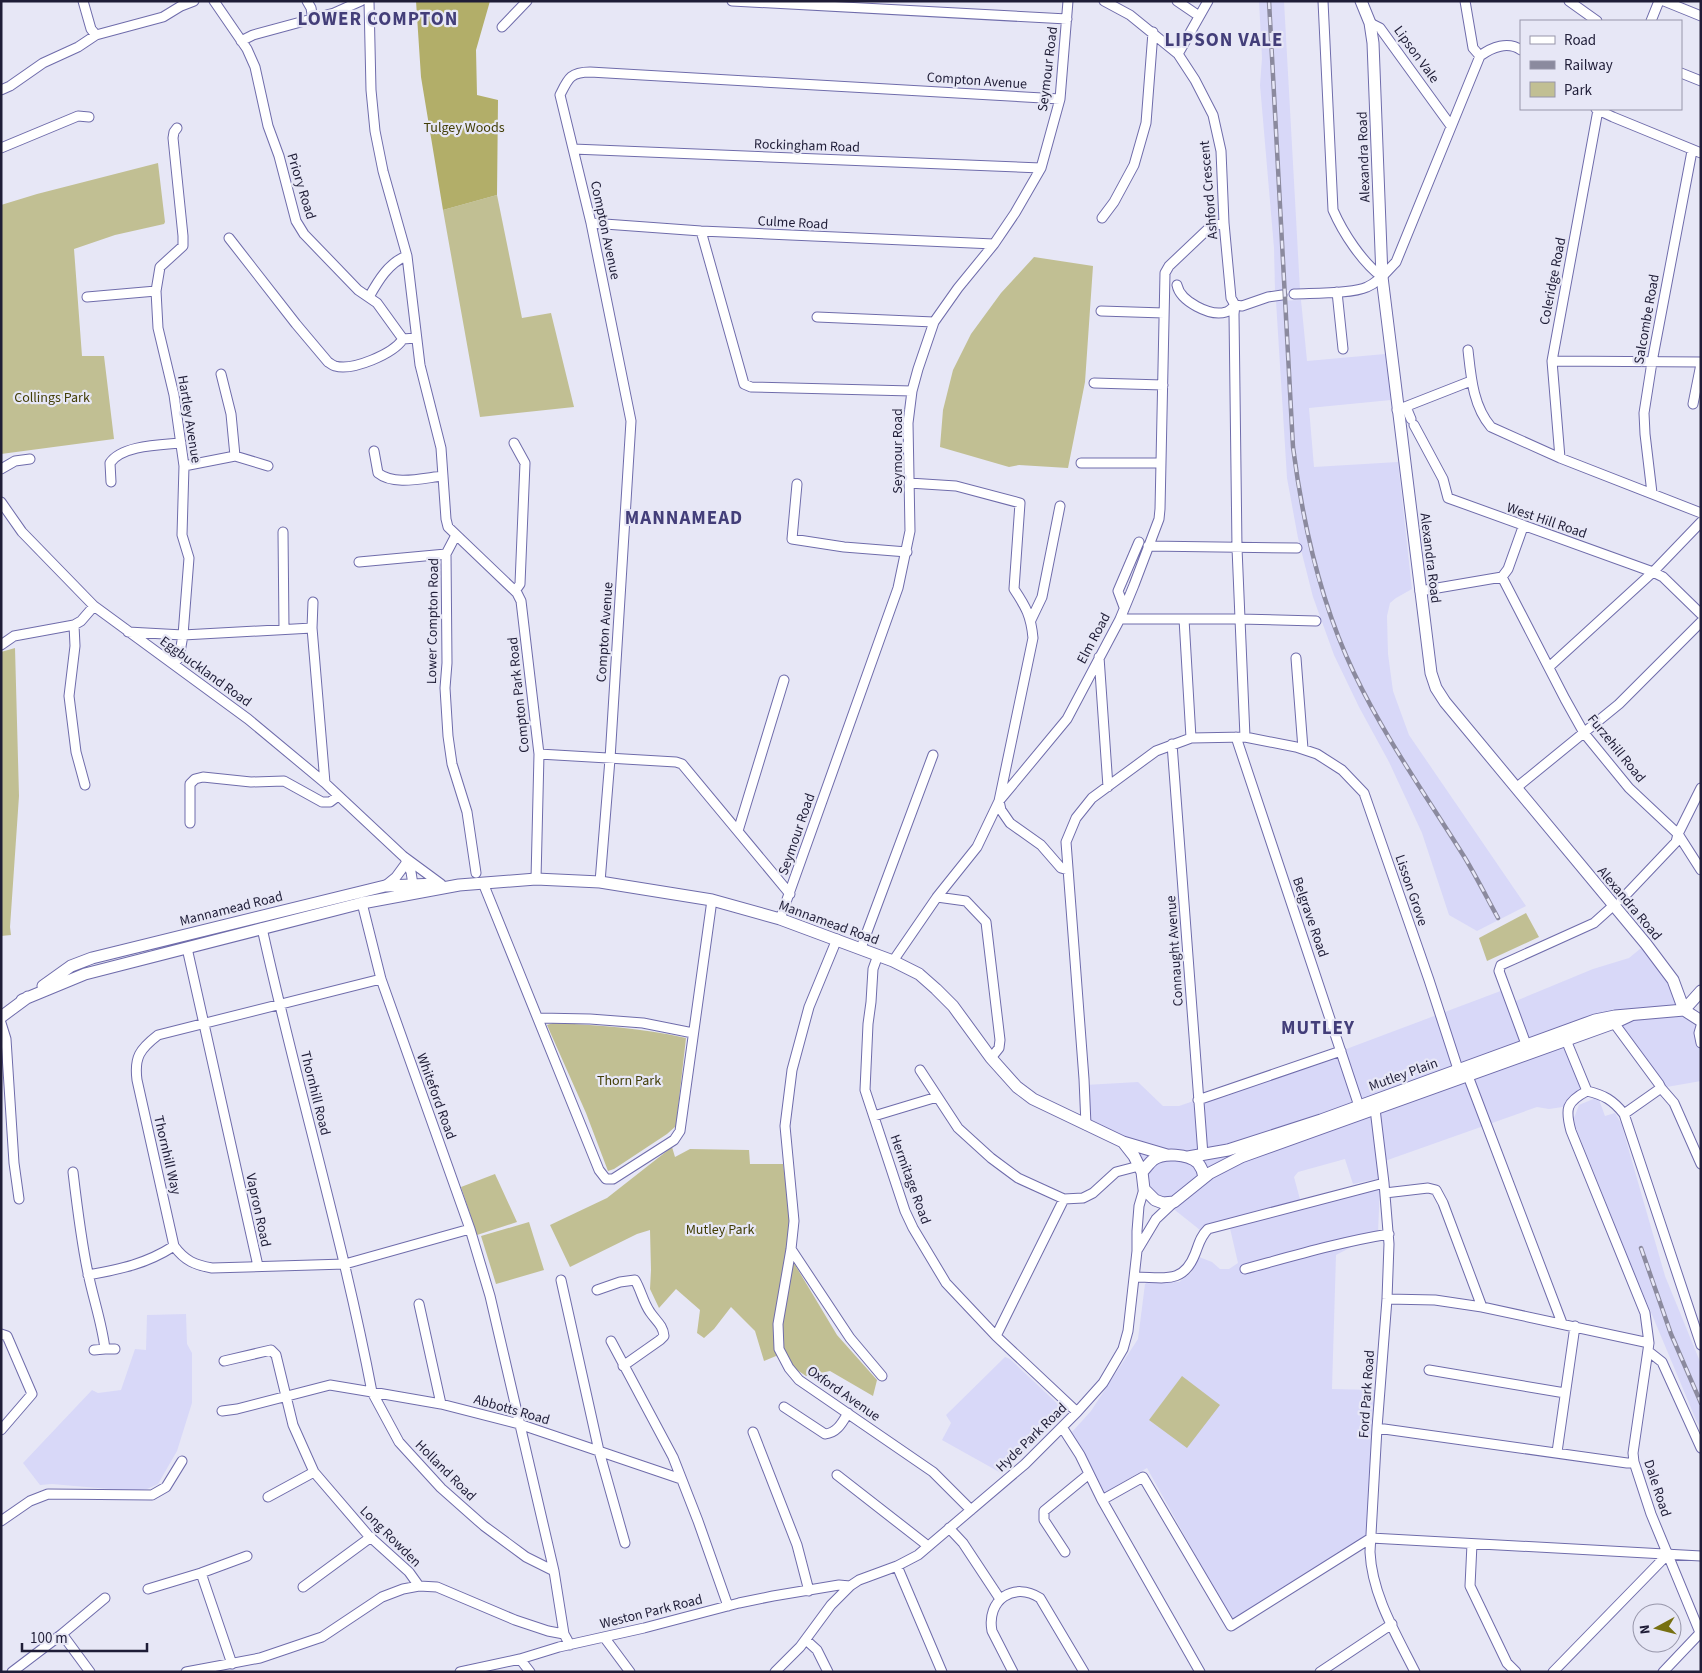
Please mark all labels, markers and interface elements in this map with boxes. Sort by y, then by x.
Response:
district label: LOWER COMPTON [298,6,458,33]
legend [1520,20,1682,110]
street label: Lipson Vale [1389,22,1444,87]
street label: Seymour Road [1033,25,1063,113]
district label: LIPSON VALE [1164,27,1284,54]
text: Road [1564,30,1596,51]
text: Railway [1564,55,1613,76]
street label: Compton Avenue [926,68,1028,94]
text: Park [1564,80,1593,101]
street label: Alexandra Road [1352,111,1376,203]
park label: Tulgey Woods [423,118,505,138]
street label: Rockingham Road [754,134,860,158]
street label: Ashford Crescent [1195,139,1223,240]
street label: Priory Road [281,151,321,222]
street label: Compton Avenue [585,179,625,281]
street label: Culme Road [757,211,829,235]
street label: Coleridge Road [1535,236,1571,327]
street label: Salcombe Road [1629,273,1665,366]
street label: Hartley Avenue [172,374,206,465]
park label: Collings Park [14,388,90,408]
street label: Seymour Road [888,408,908,494]
street label: West Hill Road [1504,498,1589,544]
district label: MANNAMEAD [625,505,743,532]
street label: Alexandra Road [1415,512,1445,605]
street label: Lower Compton Road [422,558,444,684]
street label: Compton Avenue [592,581,618,683]
street label: Elm Road [1072,609,1116,668]
street label: Eggbuckland Road [155,632,255,712]
street label: Compton Park Road [503,636,535,754]
street label: Furzehill Road [1582,710,1650,787]
street label: Seymour Road [774,791,820,878]
street label: Lisson Grove [1389,852,1433,929]
street label: Alexandra Road [1592,862,1666,945]
street label: Belgrave Road [1287,875,1333,960]
street label: Mannamead Road [178,886,285,931]
street label: Mannamead Road [776,895,882,950]
street label: Connaught Avenue [1161,895,1189,1007]
district label: MUTLEY [1281,1015,1355,1042]
street label: Thornhill Road [295,1049,335,1138]
street label: Whiteford Road [411,1050,461,1142]
street label: Mutley Plain [1366,1053,1441,1097]
park label: Thorn Park [597,1071,661,1091]
street label: Thornhill Way [148,1114,186,1197]
street label: Hermitage Road [885,1132,936,1227]
street label: Vapron Road [240,1172,276,1249]
park label: Mutley Park [686,1220,754,1240]
street label: Ford Park Road [1354,1349,1380,1439]
street label: Oxford Avenue [803,1361,884,1427]
street label: Abbotts Road [471,1390,552,1430]
street label: Hyde Park Road [992,1399,1072,1477]
street label: Holland Road [410,1436,480,1506]
street label: Dale Road [1638,1457,1676,1519]
street label: Long Rowden [355,1502,425,1572]
street label: Weston Park Road [598,1590,705,1634]
north arrow [1632,1603,1682,1653]
scale bar [22,1620,148,1652]
text: N [1635,1624,1656,1635]
text: 100 m [30,1628,68,1649]

